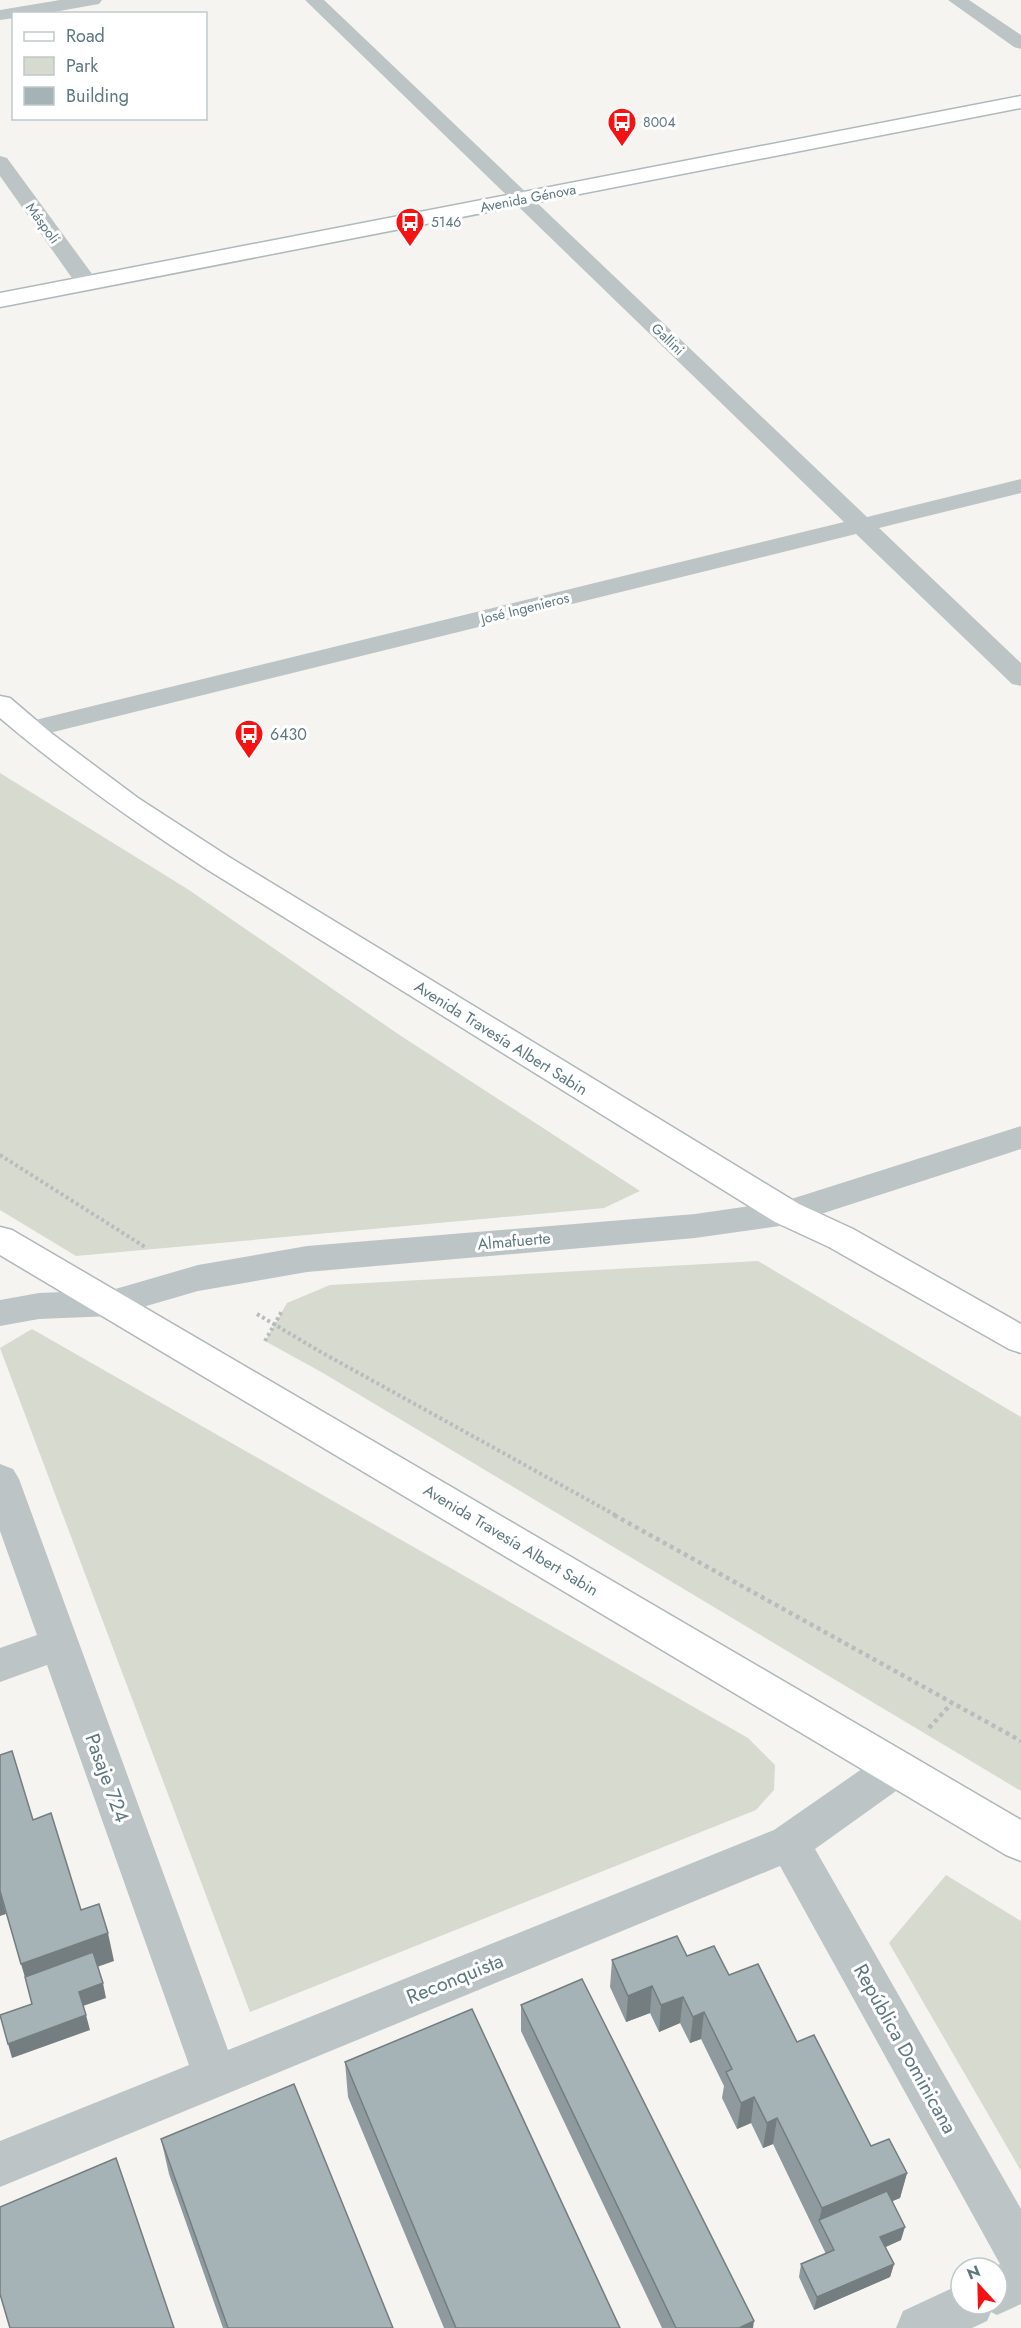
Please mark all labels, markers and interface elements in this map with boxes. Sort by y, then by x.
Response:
legend [12,12,207,120]
text: Road [66,23,105,49]
text: Park [66,53,98,79]
text: Building [66,83,129,109]
bus stop icon: 8004 [606,106,638,148]
place label: 8004 [643,112,676,132]
street label: Avenida Génova [478,179,578,217]
street label: Máspoli [21,198,65,248]
bus stop icon: 5146 [394,206,426,248]
place label: 5146 [431,212,461,232]
street label: Gallini [647,318,689,360]
street label: José Ingenieros [477,587,571,629]
bus stop icon: 6430 [233,718,265,760]
place label: 6430 [270,723,307,746]
street label: Avenida Travesía Albert Sabin [410,975,592,1101]
street label: Almafuerte [477,1226,551,1256]
street label: Avenida Travesía Albert Sabin [419,1479,603,1601]
street label: Pasaje 724 [78,1730,137,1827]
street label: Reconquista [402,1946,508,2012]
street label: República Dominicana [846,1959,964,2139]
north arrow [949,2256,1009,2316]
text: N [963,2260,984,2286]

